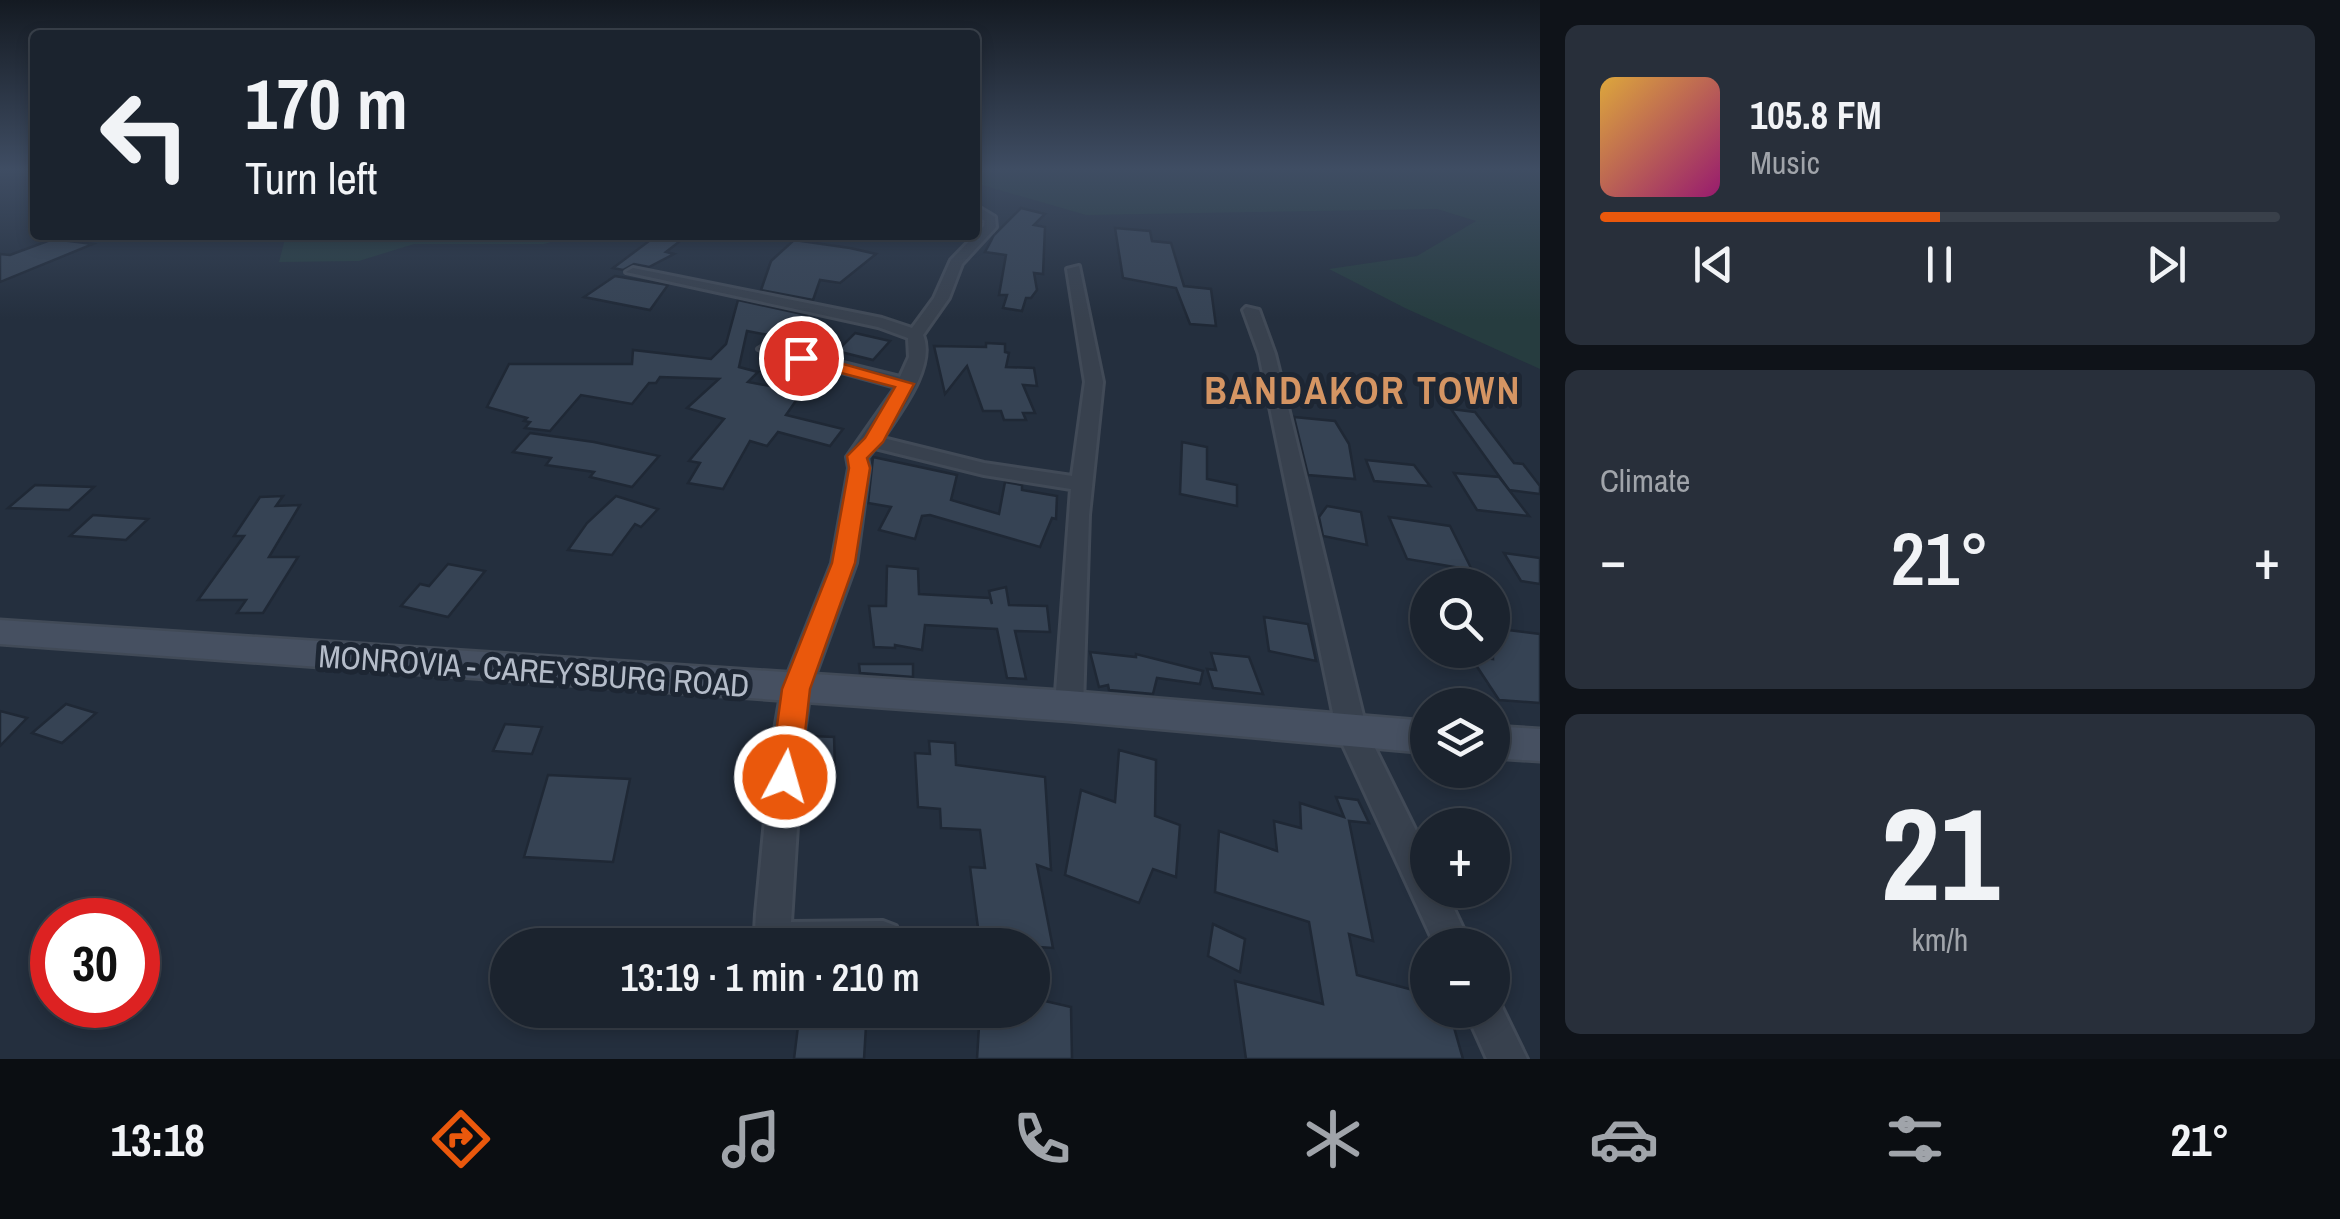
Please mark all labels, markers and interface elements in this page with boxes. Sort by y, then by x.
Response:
text: 170 m [245,57,408,151]
icon: left [80,70,210,200]
text: 105.8 FM [1750,90,1882,141]
text: Music [1750,141,1820,184]
text: Turn left [245,147,377,208]
icon: previous [1686,237,1741,292]
icon: pause [1912,237,1967,292]
icon: next [2139,237,2194,292]
pin [759,316,844,401]
icon: arrive [774,331,829,386]
district label: BANDAKOR TOWN [1204,365,1522,416]
text: Climate [1600,459,1690,502]
text: 21° [1891,507,1989,608]
text: − [1600,522,1626,596]
text: + [2254,522,2280,596]
map controls [1410,568,1510,1028]
button: search [1410,568,1510,668]
street label: MONROVIA - CAREYSBURG ROAD [317,634,751,707]
button: layers [1410,688,1510,788]
position arrow [733,725,837,829]
text: 21 [1881,765,1999,941]
button: + [1410,808,1510,908]
speed limit sign: 30 [30,898,160,1028]
text: km/h [1912,918,1968,961]
button: − [1410,928,1510,1028]
text: 13:19 · 1 min · 210 m [620,952,920,1003]
icon: directions [426,1104,496,1174]
icon: music [716,1104,786,1174]
icon: phone [1007,1104,1077,1174]
icon: climate [1298,1104,1368,1174]
icon: car [1589,1104,1659,1174]
icon: filters [1880,1104,1950,1174]
text: 13:18 [110,1109,205,1170]
text: 21° [2170,1109,2230,1170]

